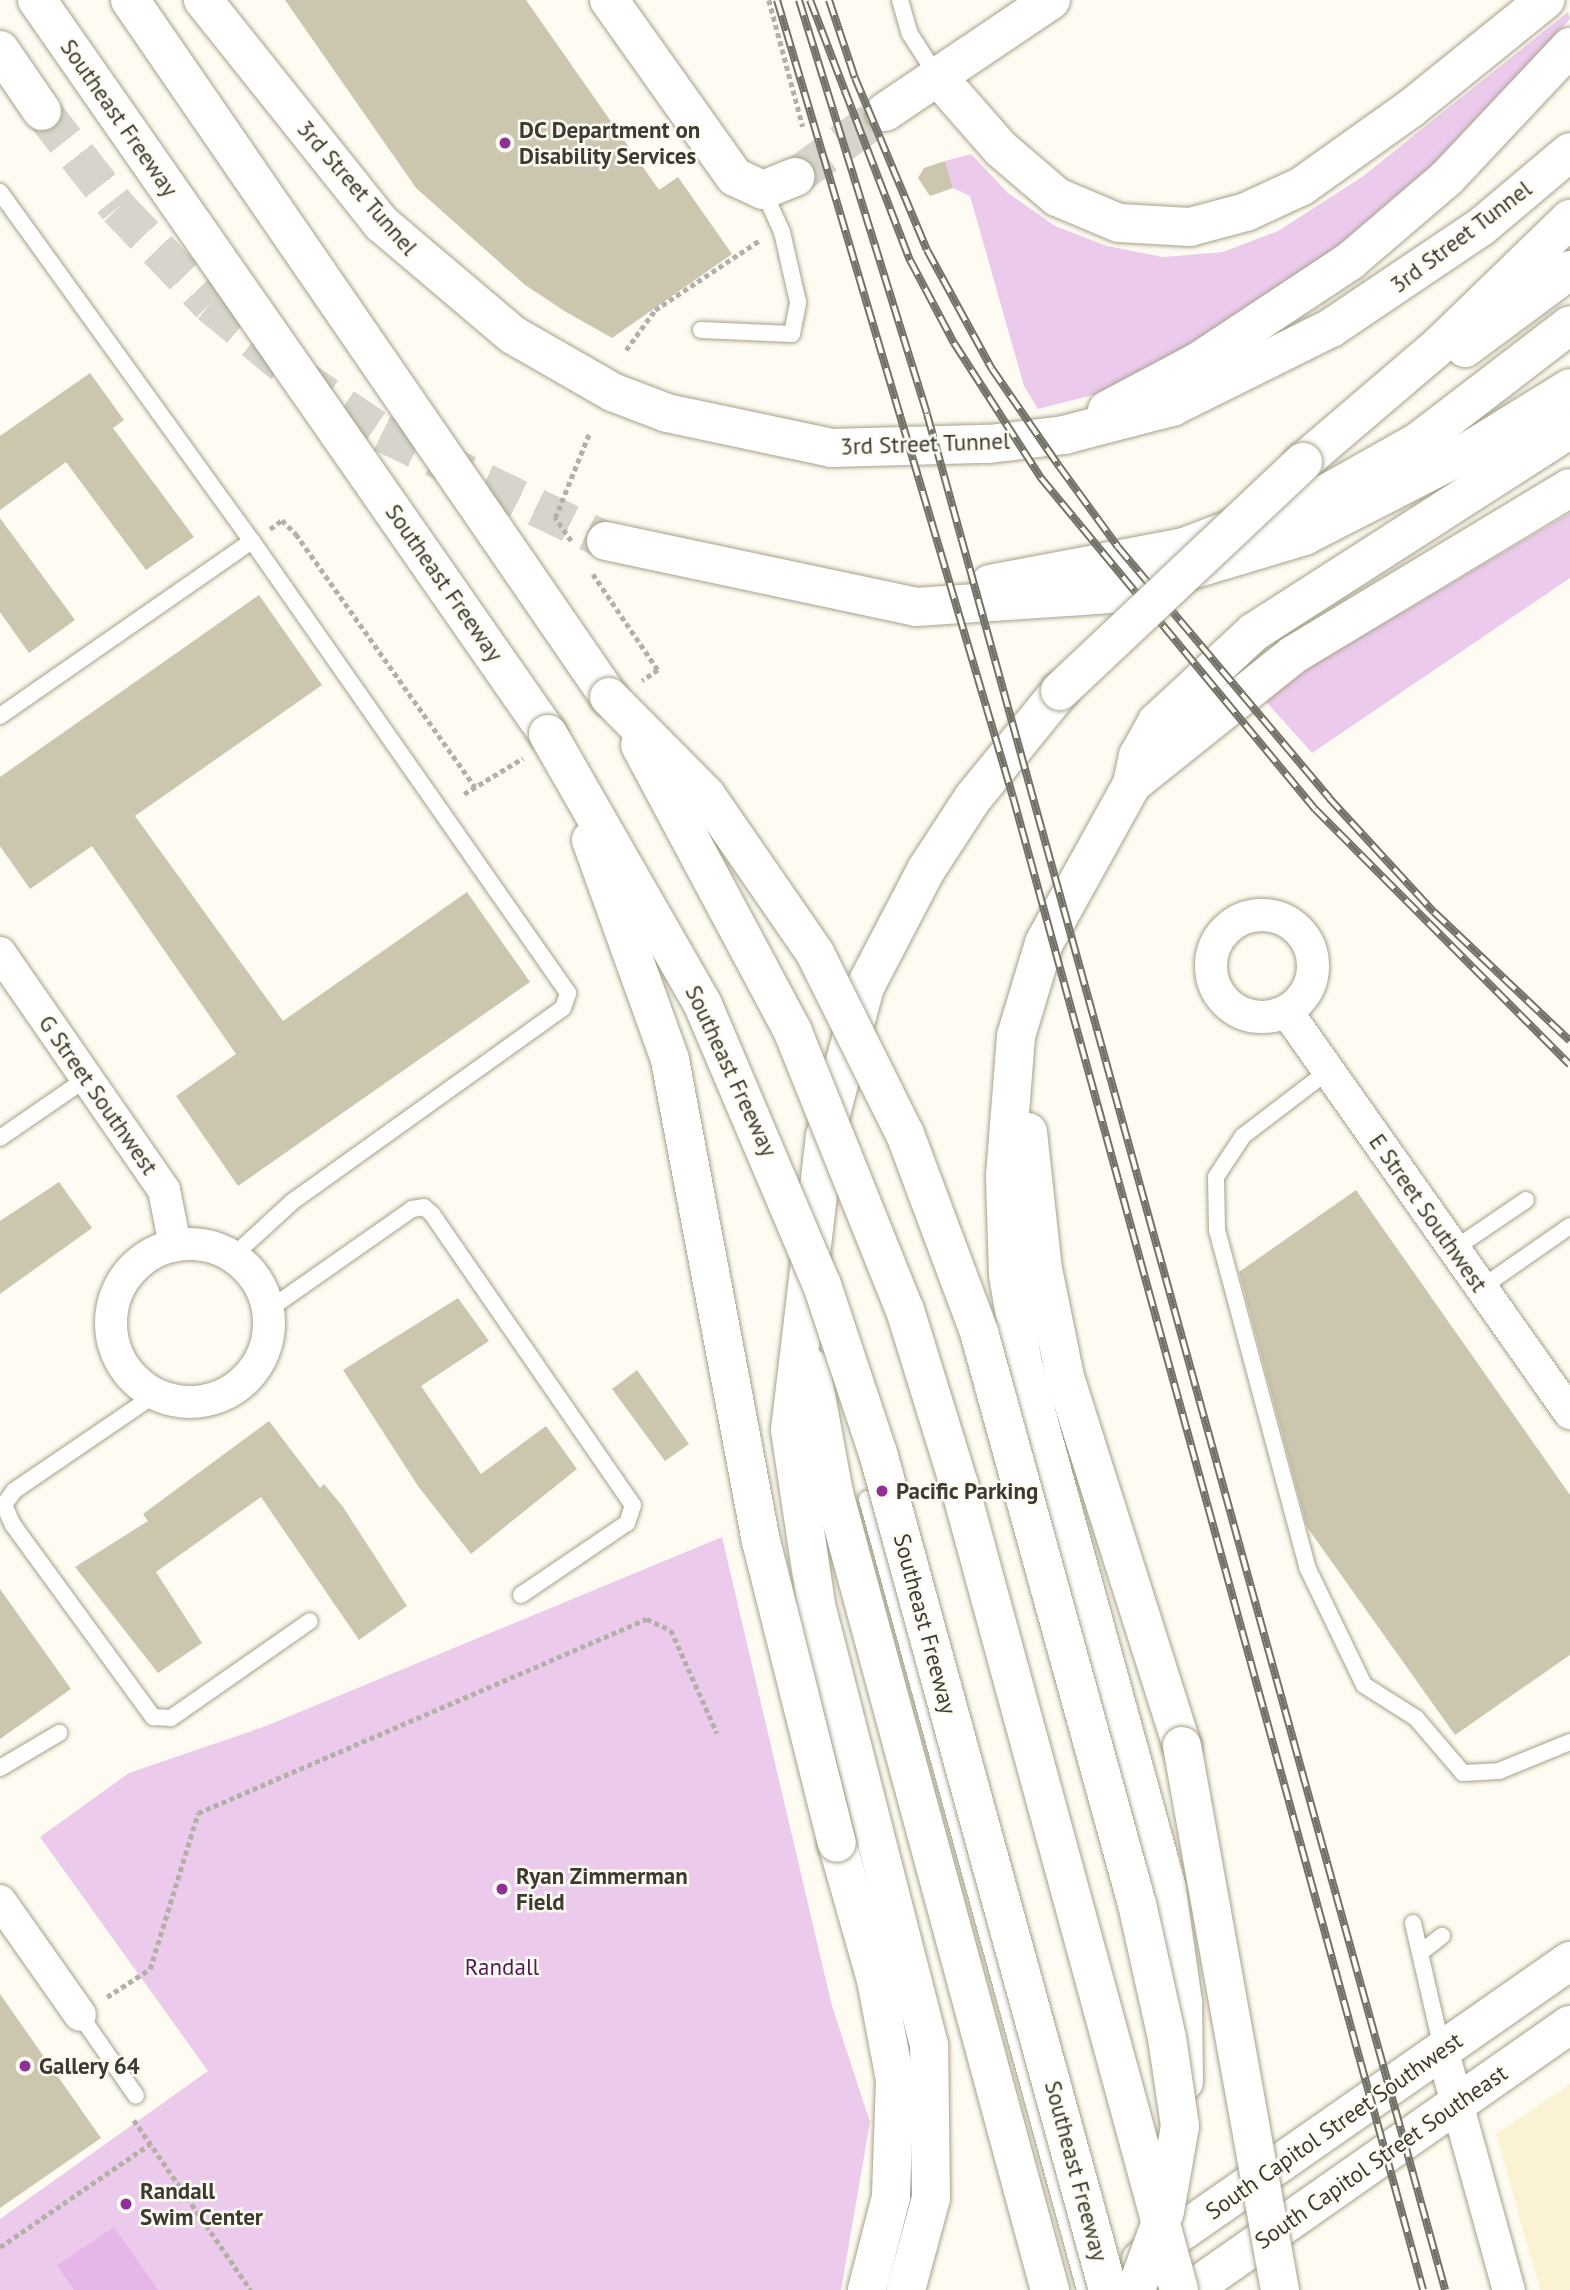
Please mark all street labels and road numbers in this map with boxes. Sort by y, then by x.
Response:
street label: Southeast Freeway [54,34,184,202]
street label: 3rd Street Tunnel [291,115,423,261]
street label: 3rd Street Tunnel [1385,175,1537,299]
street label: 3rd Street Tunnel [840,427,1010,461]
street label: Southeast Freeway [379,499,509,667]
street label: Southeast Freeway [679,981,783,1161]
street label: G Street Southwest [33,1010,163,1180]
street label: E Street Southwest [1363,1129,1493,1297]
street label: Southeast Freeway [888,1531,962,1717]
street label: South Capitol Street Southwest [1200,2027,1468,2225]
street label: South Capitol Street Southeast [1250,2059,1512,2255]
street label: Southeast Freeway [1039,2078,1113,2264]

